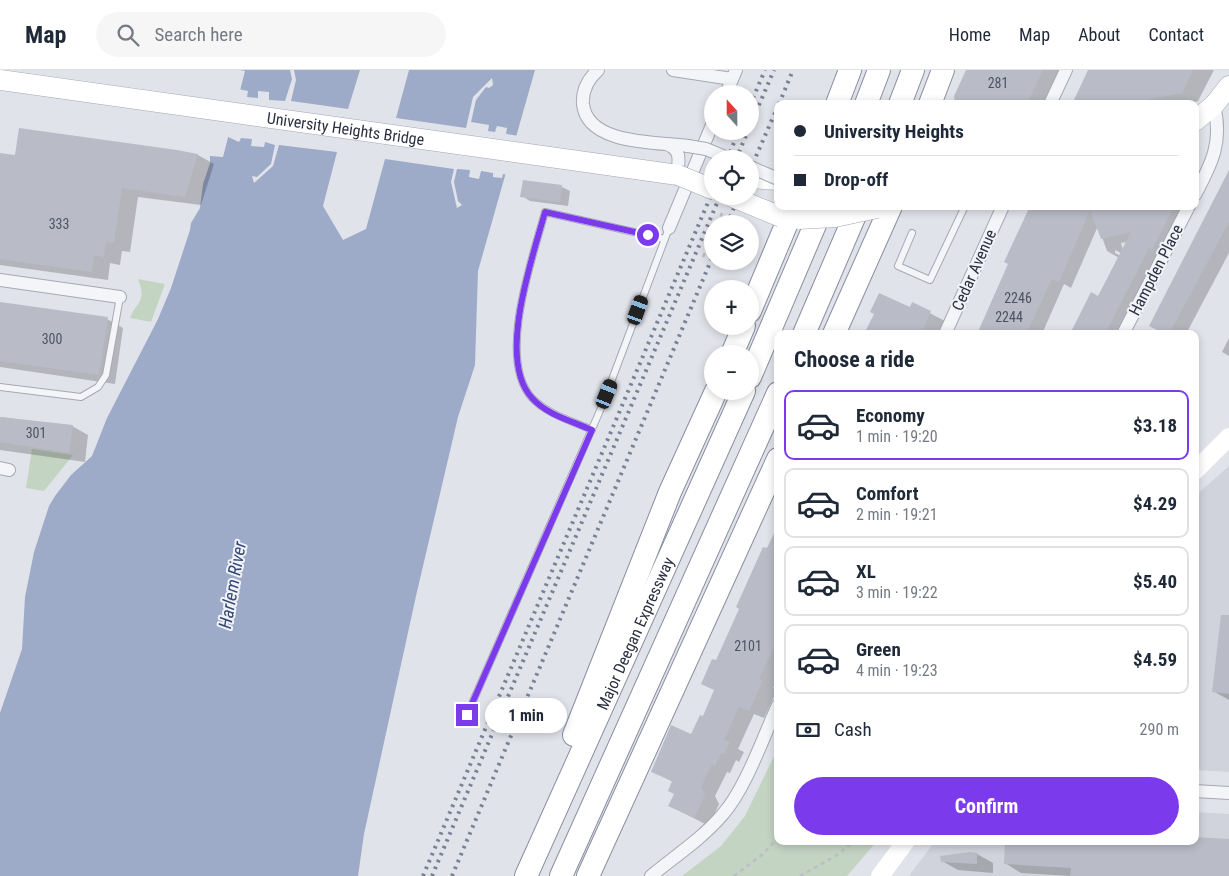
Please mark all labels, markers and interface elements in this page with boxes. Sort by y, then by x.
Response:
search box [96,12,446,57]
text: Map [25,21,66,49]
icon: search [114,21,142,49]
text: Search here [154,23,243,46]
text: Home [949,24,991,45]
text: Map [1019,24,1050,45]
text: About [1078,24,1120,45]
text: Contact [1148,24,1204,45]
house number: 281 [988,75,1008,91]
north arrow [704,85,759,140]
map controls [704,85,759,400]
street label: University Heights Bridge [266,108,425,149]
text: University Heights [824,120,964,143]
button: locate [704,150,759,205]
text: Drop-off [824,168,888,191]
button: layers [704,215,759,270]
house number: 333 [49,216,69,232]
street label: Hampden Place [1125,221,1187,319]
route start [637,224,659,246]
street label: Cedar Avenue [948,226,1000,314]
button: + [704,280,759,335]
house number: 2246 [1004,290,1032,306]
car [625,293,650,327]
house number: 2244 [995,309,1023,325]
house number: 300 [42,331,62,347]
button: − [704,345,759,400]
text: Choose a ride [794,347,915,372]
car [594,377,619,411]
icon: car [796,403,841,448]
text: Economy [856,404,925,427]
text: $3.18 [1133,414,1177,437]
house number: 301 [26,425,46,441]
text: 1 min · 19:20 [856,427,938,446]
icon: car [796,481,841,526]
text: Comfort [856,482,919,505]
text: $4.29 [1133,492,1177,515]
text: 2 min · 19:21 [856,505,938,524]
water label: Harlem River [214,539,250,630]
street label: Major Deegan Expressway [592,554,678,713]
icon: car [796,559,841,604]
text: XL [856,560,876,583]
text: $5.40 [1133,570,1177,593]
text: 3 min · 19:22 [856,583,938,602]
icon: car [796,637,841,682]
house number: 2101 [734,638,762,654]
text: Green [856,638,901,661]
text: $4.59 [1133,648,1177,671]
text: 4 min · 19:23 [856,661,938,680]
callout: 1 min [484,698,567,732]
route end [456,704,478,726]
text: 1 min [508,706,544,725]
icon: cash [794,716,822,744]
text: Cash [834,718,872,741]
text: 290 m [1140,720,1179,739]
button: Confirm [794,777,1179,835]

